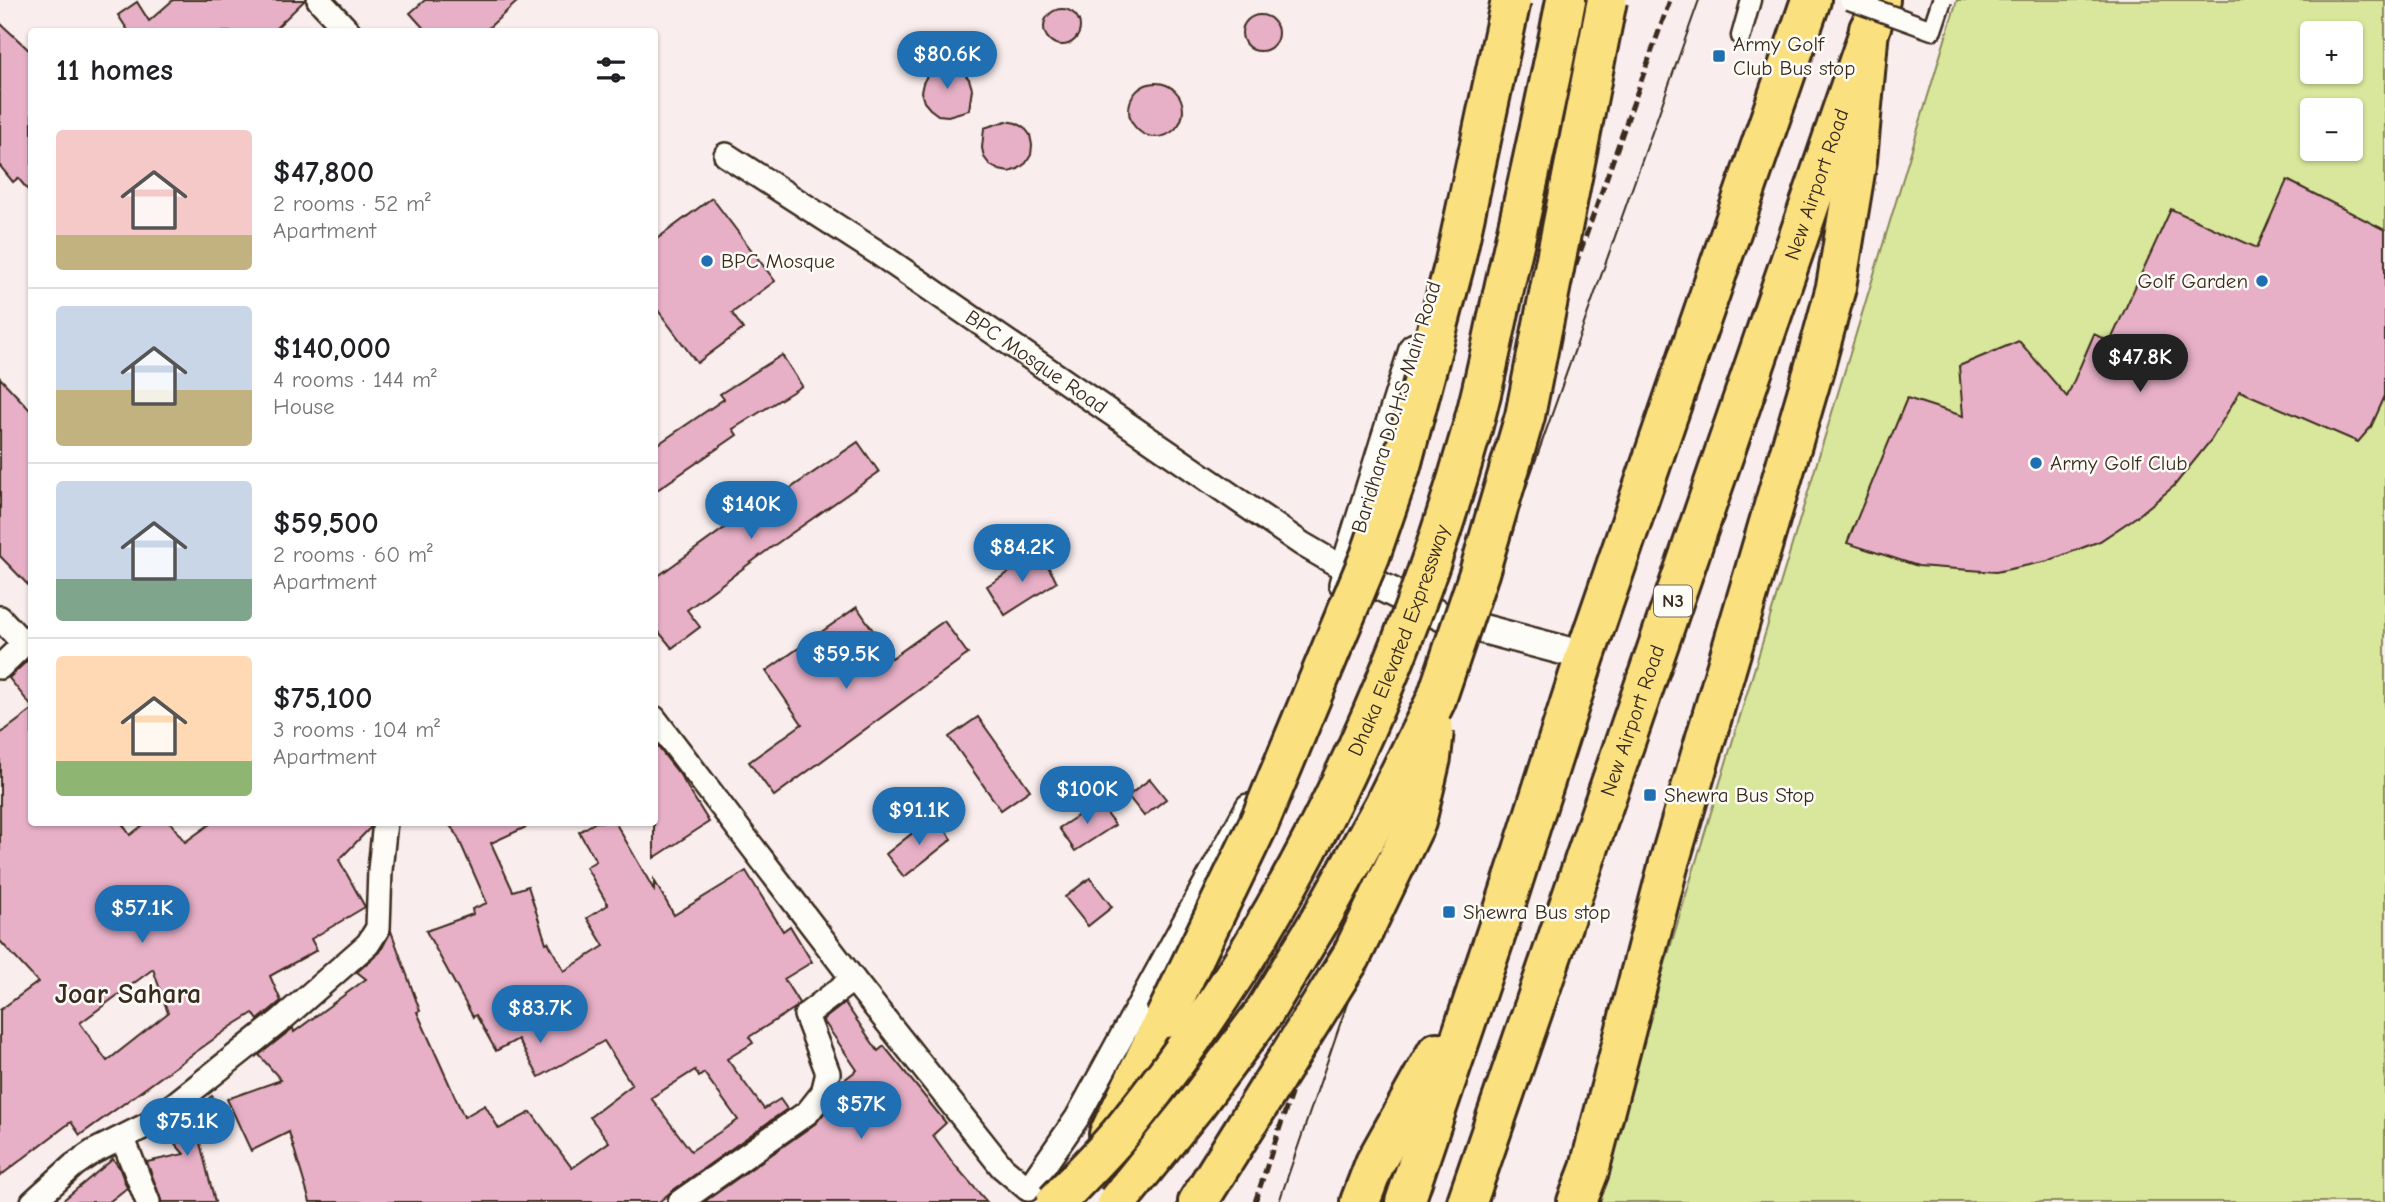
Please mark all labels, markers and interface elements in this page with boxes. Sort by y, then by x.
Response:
map controls [2300,21,2363,161]
button: + [2300,21,2363,84]
pin: $80.6K [890,32,1004,91]
place label: Army Golf Club Bus stop [1733,32,1855,80]
text: $80.6K [913,40,981,67]
marker: Army Golf Club Bus stop [1711,48,1727,64]
icon: filters [592,51,630,89]
text: 11 homes [56,53,173,88]
button: − [2300,98,2363,161]
street label: New Airport Road [1780,106,1854,263]
text: $47,800 [273,155,374,190]
icon: home [112,158,196,242]
text: 2 rooms · 52 m² [273,190,431,217]
text: Apartment [273,217,376,244]
place label: BPC Mosque [721,249,835,273]
marker: BPC Mosque [699,253,715,269]
place label: Golf Garden [2138,269,2248,293]
marker: Golf Garden [2254,273,2270,289]
street label: Baridhara D.O.H.S Main Road [1346,278,1446,536]
street label: BPC Mosque Road [961,305,1112,419]
text: $140,000 [273,331,391,366]
icon: home [112,334,196,418]
pin: $47.8K [2083,334,2197,394]
text: $47.8K [2108,343,2172,370]
text: 4 rooms · 144 m² [273,366,437,393]
text: House [273,393,335,420]
place label: Army Golf Club [2050,451,2187,475]
marker: Army Golf Club [2028,455,2044,471]
pin: $140K [702,482,800,541]
text: $140K [721,490,781,517]
text: $59,500 [273,506,379,541]
icon: home [112,509,196,593]
street label: Dhaka Elevated Expressway [1343,521,1454,760]
pin: $84.2K [965,524,1079,584]
text: $84.2K [990,533,1054,560]
text: 2 rooms · 60 m² [273,541,433,568]
text: Apartment [273,568,376,595]
road number: N3 [1654,586,1692,616]
pin: $59.5K [789,632,903,691]
text: $59.5K [812,640,880,667]
street label: New Airport Road [1595,642,1669,799]
text: $75,100 [273,681,372,716]
icon: home [112,684,196,768]
text: 3 rooms · 104 m² [273,716,440,743]
text: Apartment [273,743,376,770]
pin: $100K [1038,766,1136,826]
text: $100K [1056,775,1118,802]
place label: Shewra Bus Stop [1664,783,1814,807]
marker: Shewra Bus Stop [1642,787,1658,803]
pin: $91.1K [862,788,976,847]
text: $91.1K [888,796,950,823]
pin: $57.1K [85,886,199,945]
text: $57.1K [111,894,173,921]
place label: Shewra Bus stop [1463,900,1611,924]
marker: Shewra Bus stop [1441,904,1457,920]
district label: Joar Sahara [55,978,201,1010]
pin: $83.7K [483,986,597,1045]
text: $83.7K [508,994,572,1021]
pin: $57K [820,1082,902,1141]
text: $57K [836,1090,886,1117]
pin: $75.1K [130,1098,244,1158]
text: $75.1K [156,1107,218,1134]

